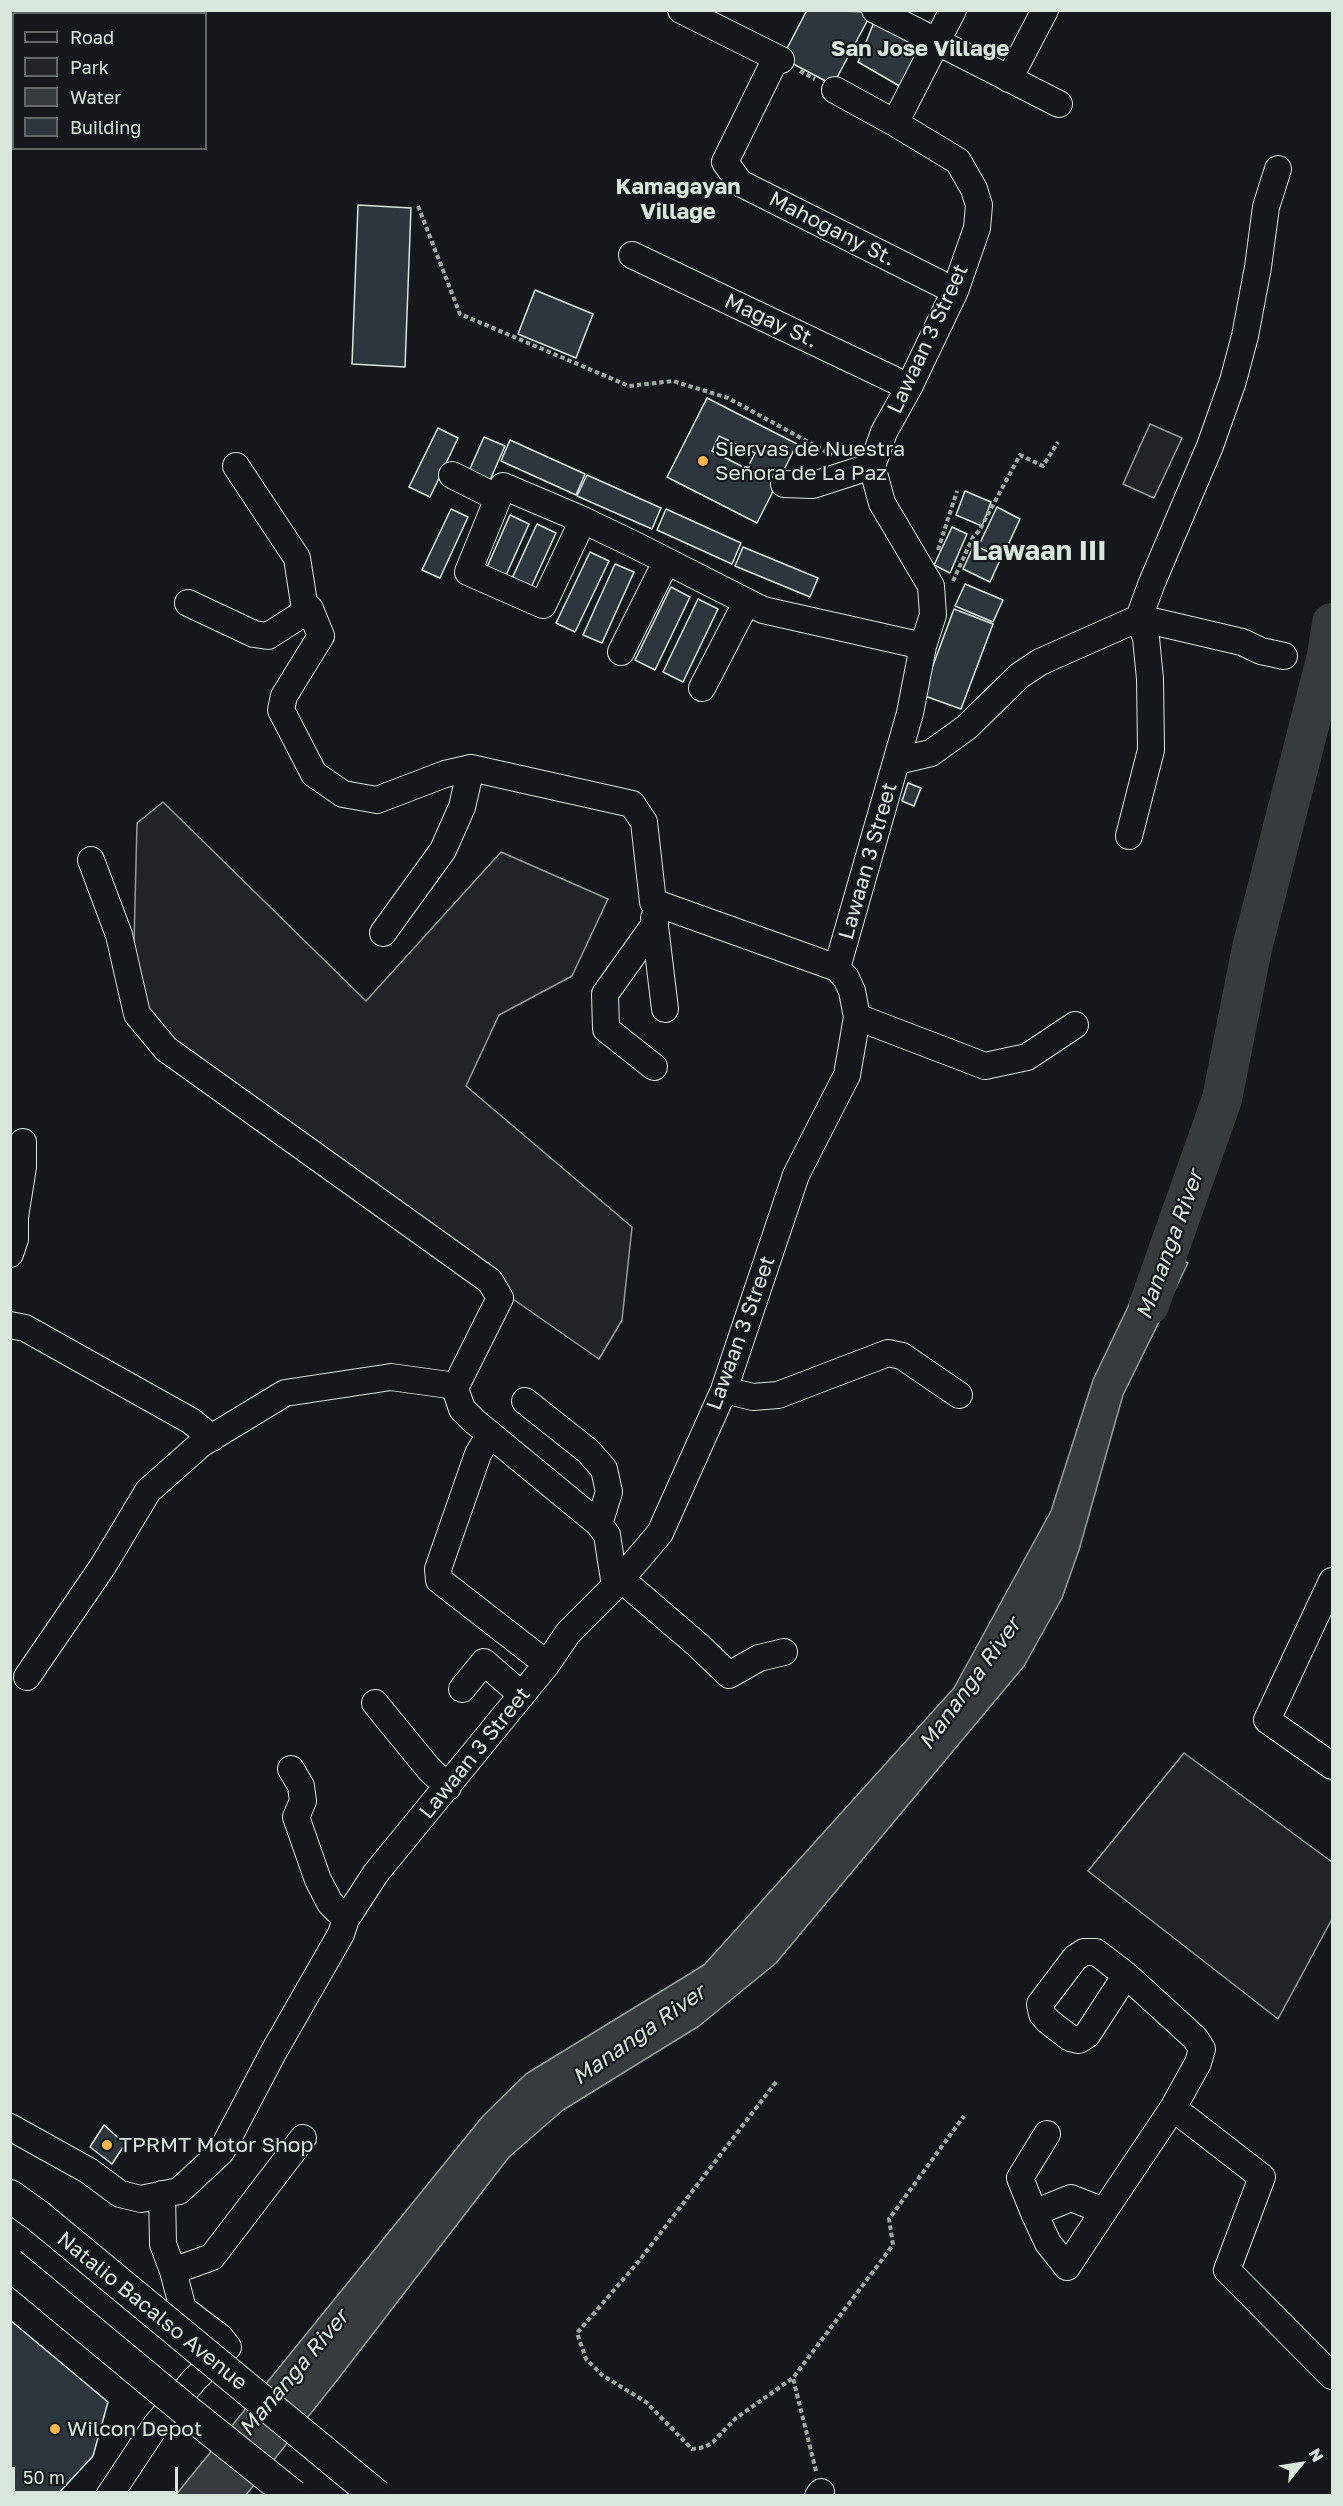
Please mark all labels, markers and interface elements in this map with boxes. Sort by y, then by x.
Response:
legend [12,12,207,150]
text: Road [70,26,114,48]
district label: San Jose Village [831,36,1009,62]
text: Park [70,56,109,78]
text: Water [70,86,121,108]
text: Building [70,116,141,138]
district label: Kamagayan Village [616,174,740,226]
street label: Mahogany St. [765,186,899,272]
street label: Lawaan 3 Street [882,260,974,418]
street label: Magay St. [721,289,821,353]
place label: Siervas de Nuestra Señora de La Paz [715,436,905,486]
marker: Siervas de Nuestra Señora de La Paz [696,454,710,468]
district label: Lawaan III [972,535,1106,567]
street label: Lawaan 3 Street [834,780,902,942]
water label: Mananga River [1131,1167,1209,1323]
street label: Lawaan 3 Street [701,1253,781,1413]
water label: Mananga River [913,1613,1027,1755]
street label: Lawaan 3 Street [414,1682,536,1824]
water label: Mananga River [567,1979,711,2091]
place label: TPRMT Motor Shop [119,2132,313,2158]
marker: TPRMT Motor Shop [100,2138,114,2152]
street label: Natalio Bacalso Avenue [52,2227,252,2395]
water label: Mananga River [234,2305,354,2441]
place label: Wilcon Depot [67,2416,202,2442]
marker: Wilcon Depot [48,2422,62,2436]
north arrow [1271,2434,1331,2494]
text: N [1305,2445,1328,2465]
scale bar [15,2455,182,2493]
text: 50 m [23,2466,65,2488]

